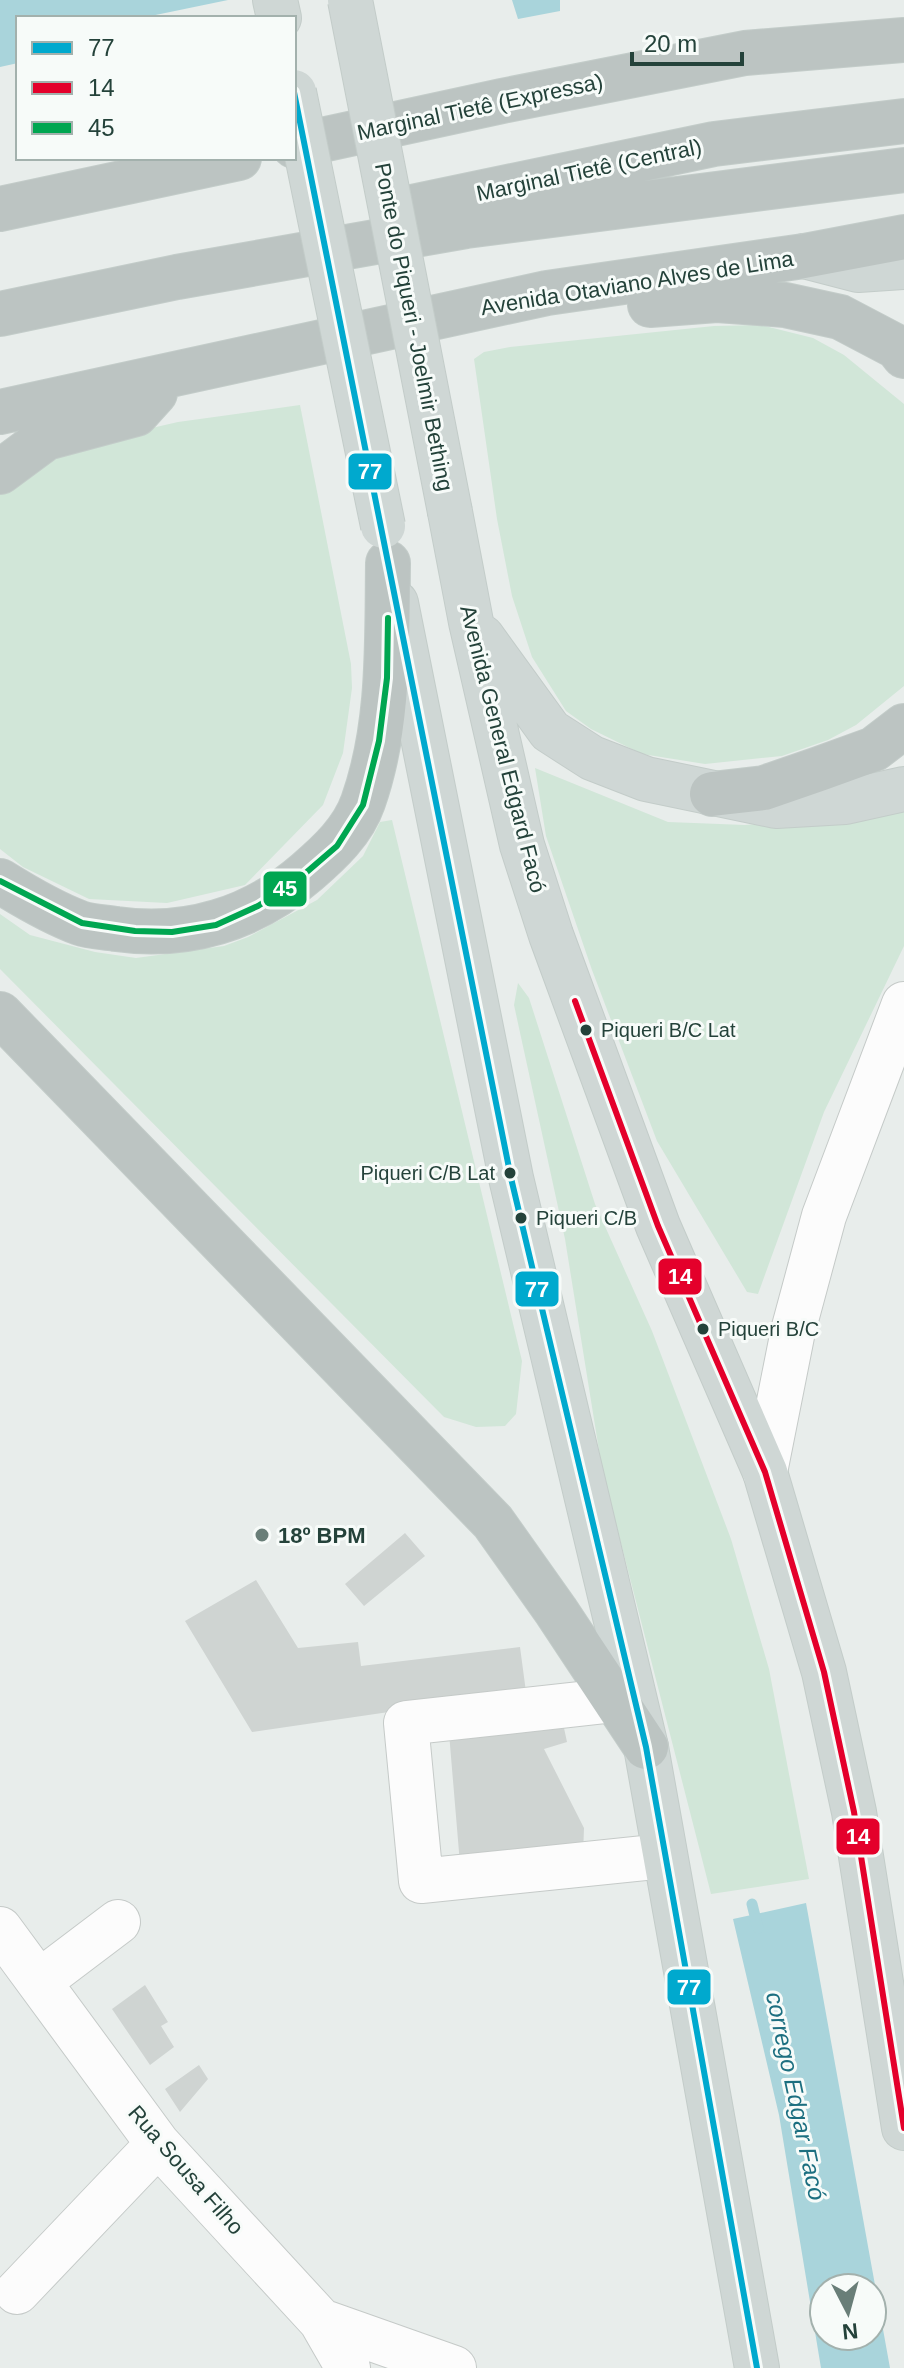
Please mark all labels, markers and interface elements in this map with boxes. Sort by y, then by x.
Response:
legend [16,16,296,160]
scale bar [632,16,742,66]
text: 20 m [644,30,697,57]
text: 77 [88,34,115,61]
street label: Marginal Tietê (Expressa) [355,69,605,145]
text: 14 [88,74,115,101]
text: 45 [88,114,115,141]
street label: Marginal Tietê (Central) [474,134,704,206]
street label: Ponte do Piqueri - Joelmir Bething [370,161,458,493]
street label: Avenida Otaviano Alves de Lima [479,246,796,320]
line badge: 77 [347,452,393,491]
text: 77 [358,459,382,484]
street label: Avenida General Edgard Facó [455,603,551,895]
line badge: 45 [262,870,308,908]
text: 45 [273,876,297,901]
place label: Piqueri B/C Lat [601,1019,736,1041]
marker: Piqueri B/C Lat [578,1022,594,1038]
place label: Piqueri C/B Lat [360,1162,495,1184]
marker: Piqueri C/B Lat [502,1165,518,1181]
place label: Piqueri C/B [536,1207,637,1229]
marker: Piqueri C/B [513,1210,529,1226]
line badge: 14 [657,1257,703,1296]
text: 14 [668,1264,693,1289]
line badge: 77 [514,1270,560,1308]
text: 77 [525,1277,549,1302]
place label: Piqueri B/C [718,1318,819,1340]
marker: Piqueri B/C [695,1321,711,1337]
place label: 18º BPM [278,1523,366,1548]
marker: 18º BPM [253,1526,271,1544]
line badge: 14 [835,1817,881,1856]
text: 14 [846,1824,871,1849]
line badge: 77 [666,1968,712,2006]
text: 77 [677,1975,701,2000]
water label: corrego Edgar Facó [761,1989,831,2203]
street label: Rua Sousa Filho [123,2100,249,2240]
north arrow [808,2272,888,2352]
text: N [841,2318,859,2345]

